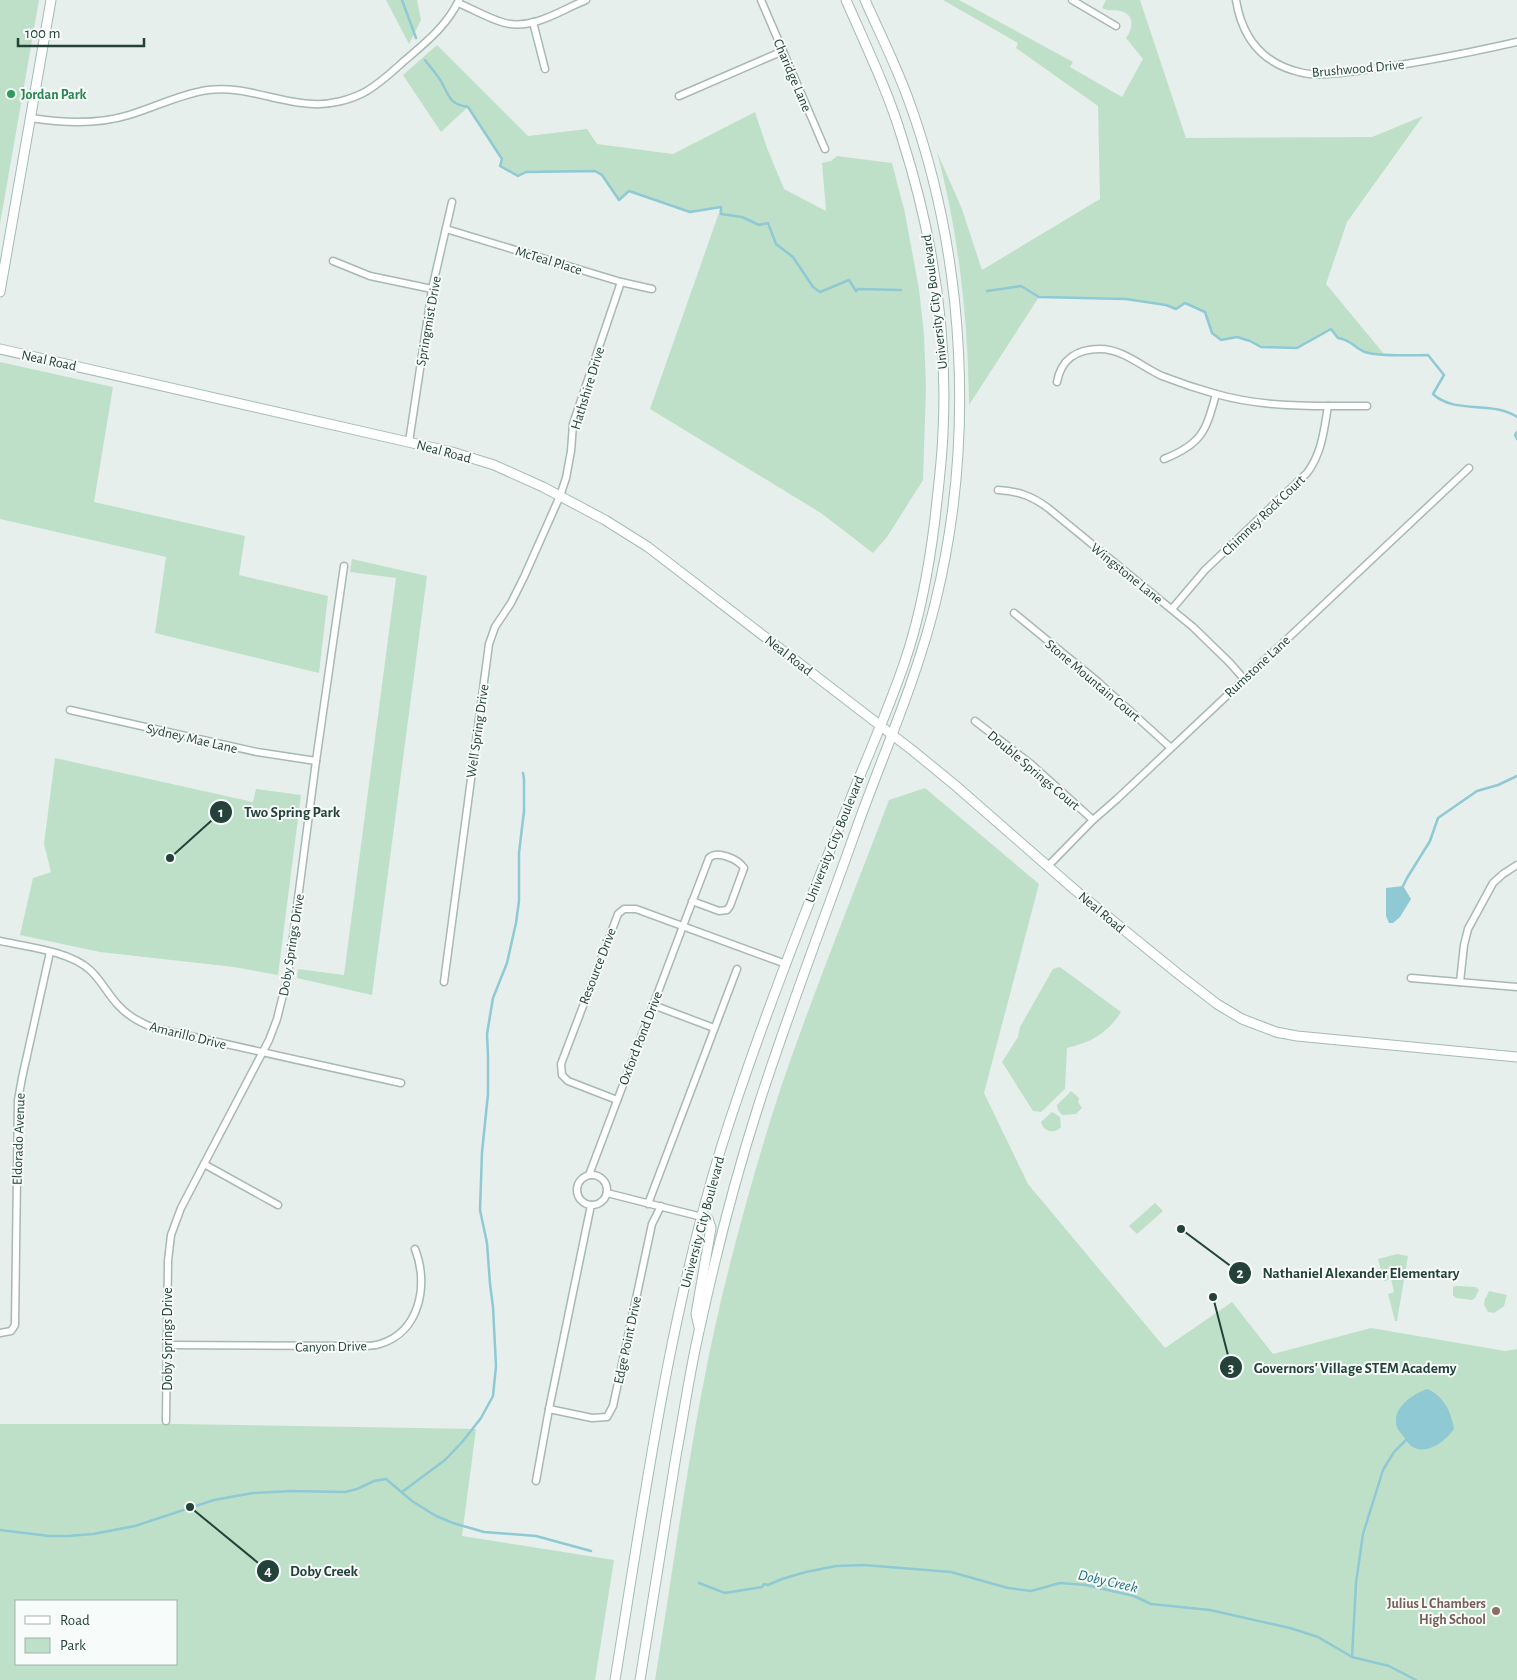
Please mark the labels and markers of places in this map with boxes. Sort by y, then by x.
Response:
marker: Jordan Park [5,88,17,100]
place label: Jordan Park [21,88,86,102]
callout: Two Spring Park [209,797,350,827]
callout: Nathaniel Alexander Elementary [1228,1258,1470,1288]
callout: Governors' Village STEM Academy [1218,1352,1466,1382]
callout: Doby Creek [255,1556,368,1586]
place label: Julius L Chambers High School [1387,1597,1486,1627]
marker: Julius L Chambers High School [1490,1605,1502,1617]

